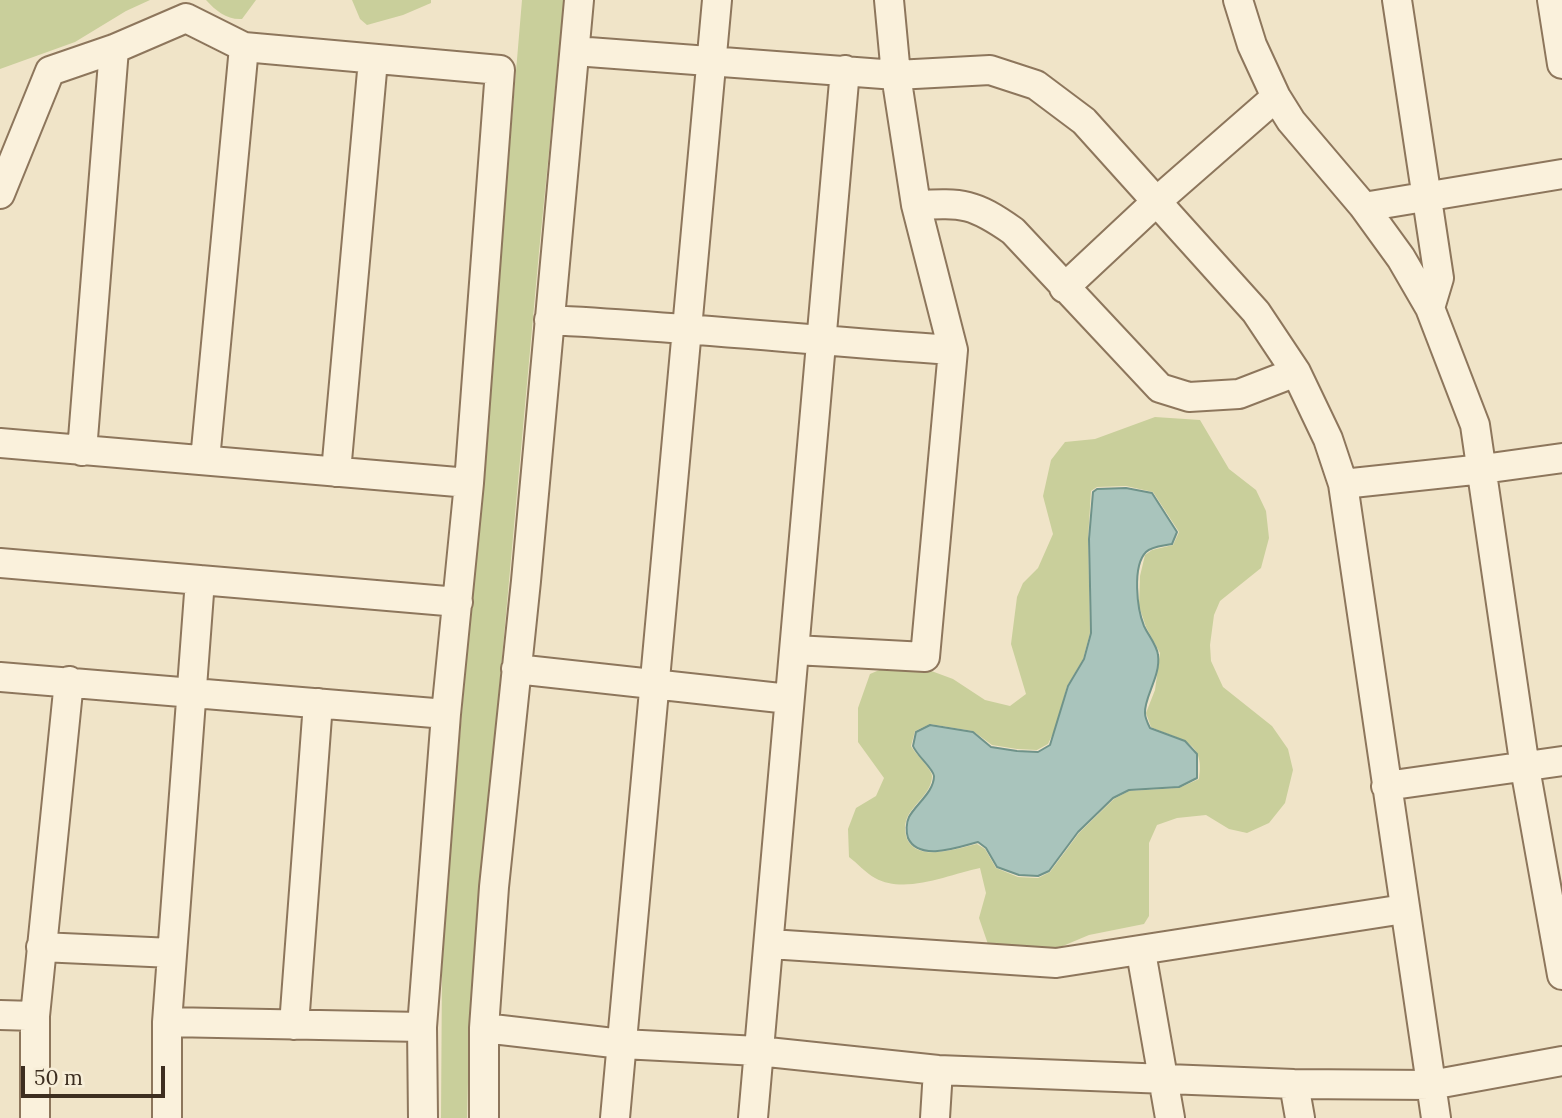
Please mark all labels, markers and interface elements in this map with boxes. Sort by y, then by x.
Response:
scale bar [24,1052,168,1096]
text: 50 m [34,1064,83,1091]

